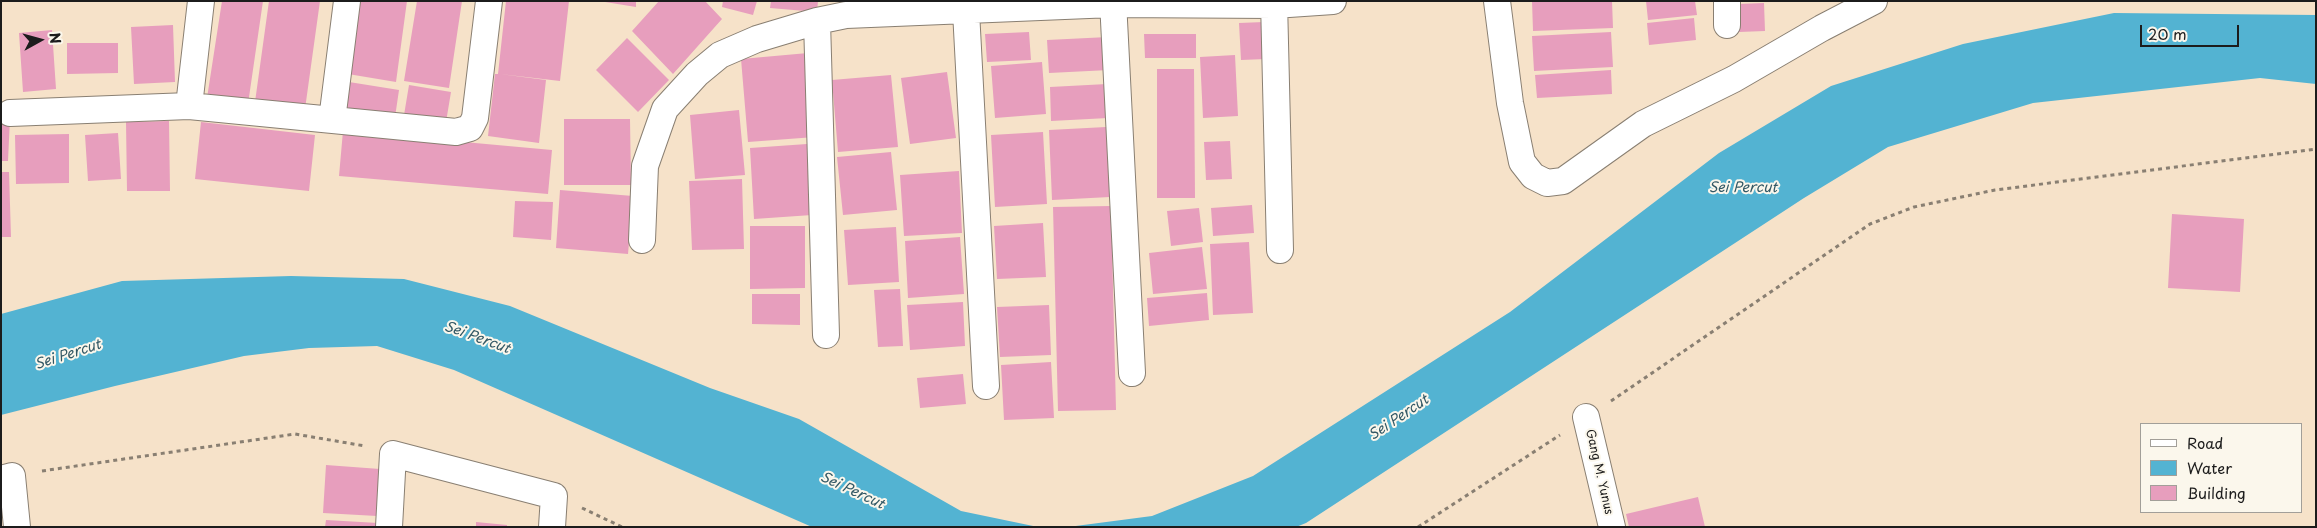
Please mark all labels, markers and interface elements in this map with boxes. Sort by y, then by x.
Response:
north arrow [15,15,65,65]
scale bar [2142,15,2241,47]
text: 20 m [2148,22,2187,45]
text: N [44,31,66,45]
water label: Sei Percut [1709,180,1777,196]
water label: Sei Percut [442,318,512,358]
water label: Sei Percut [33,336,103,374]
water label: Sei Percut [1366,392,1432,444]
legend [2140,423,2302,513]
street label: Gang M. Yunus [1582,428,1616,516]
text: Road [2187,431,2223,454]
text: Water [2187,456,2232,479]
water label: Sei Percut [817,469,887,513]
text: Building [2187,481,2246,504]

